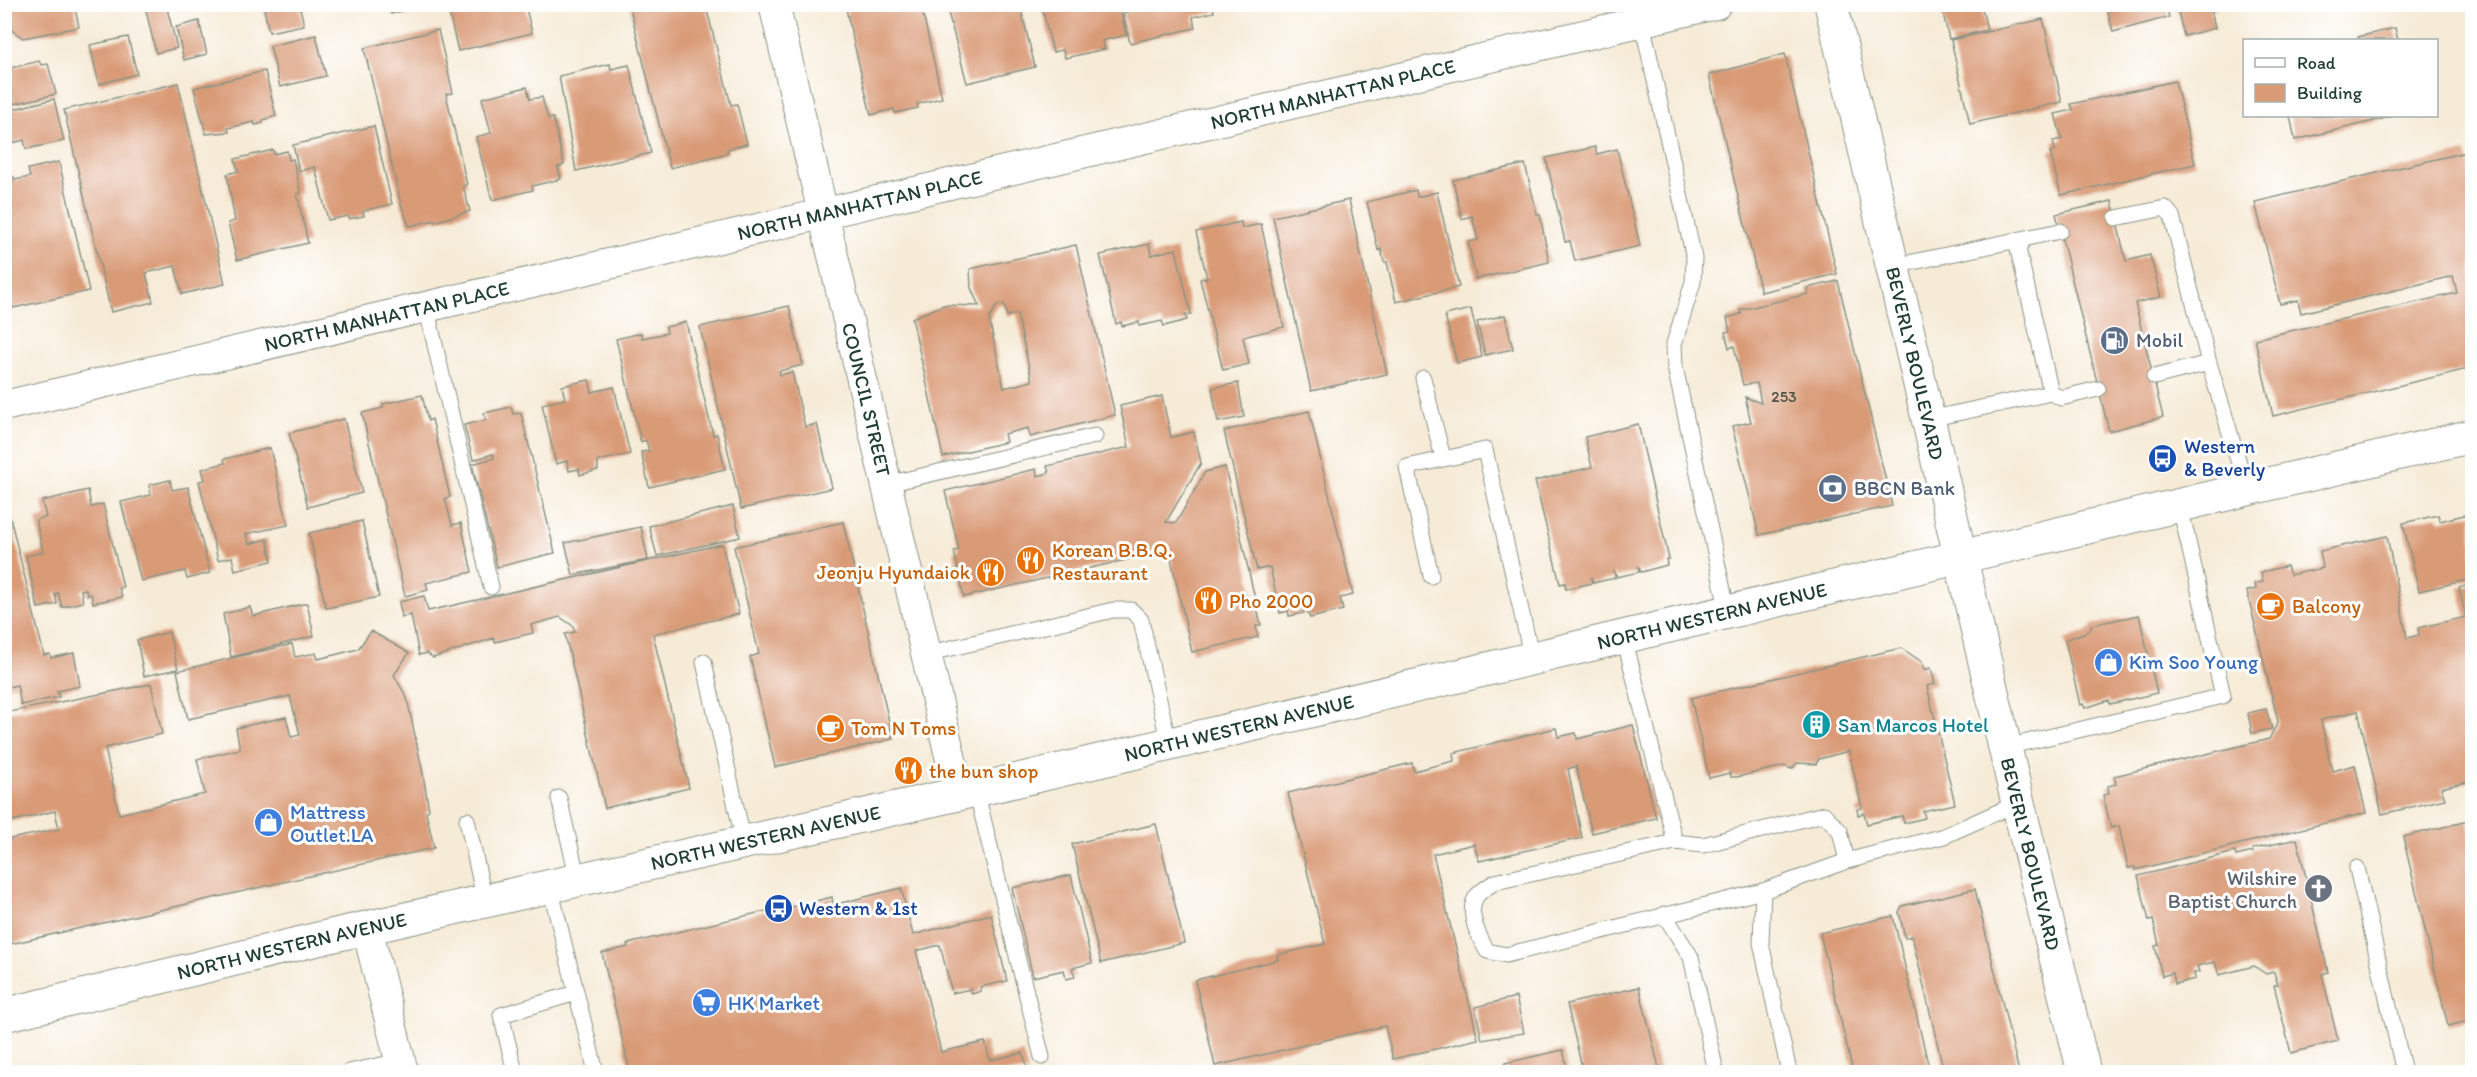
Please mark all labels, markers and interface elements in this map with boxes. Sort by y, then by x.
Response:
legend [2243,39,2438,117]
text: Road [2297,52,2336,74]
street label: NORTH MANHATTAN PLACE [1208,54,1458,134]
text: Building [2297,82,2363,104]
street label: NORTH MANHATTAN PLACE [735,165,984,245]
street label: BEVERLY BOULEVARD [1881,264,1949,462]
street label: NORTH MANHATTAN PLACE [262,276,511,356]
street label: COUNCIL STREET [837,320,896,479]
fuel station icon: Mobil [2099,324,2131,356]
place label: Mobil [2136,328,2183,352]
house number: 253 [1771,387,1797,406]
place label: Western & Beverly [2184,434,2266,481]
bus stop icon: Western & Beverly [2147,442,2179,474]
bank icon: BBCN Bank [1817,472,1849,504]
place label: BBCN Bank [1854,476,1955,500]
place label: Korean B.B.Q. Restaurant [1052,538,1173,585]
restaurant icon: Korean B.B.Q. Restaurant [1015,545,1047,577]
restaurant icon: Jeonju Hyundaiok [975,556,1007,588]
place label: Jeonju Hyundaiok [817,560,971,584]
street label: NORTH WESTERN AVENUE [1595,577,1829,655]
restaurant icon: Pho 2000 [1192,585,1224,617]
place label: Pho 2000 [1229,589,1313,613]
cafe icon: Balcony [2255,590,2287,622]
place label: Balcony [2292,594,2362,618]
shop icon: Kim Soo Young [2092,646,2124,678]
place label: Kim Soo Young [2129,650,2259,674]
street label: NORTH WESTERN AVENUE [1122,689,1356,767]
building icon: San Marcos Hotel [1801,709,1833,741]
cafe icon: Tom N Toms [814,712,846,744]
place label: San Marcos Hotel [1838,713,1989,737]
place label: Tom N Toms [851,716,956,740]
restaurant icon: the bun shop [892,755,924,787]
street label: BEVERLY BOULEVARD [1996,755,2066,953]
place label: the bun shop [929,759,1038,783]
place label: Mattress Outlet.LA [290,800,374,847]
street label: NORTH WESTERN AVENUE [648,800,883,875]
shop icon: Mattress Outlet.LA [253,807,285,839]
place label: Wilshire Baptist Church [2168,866,2297,913]
church icon: Wilshire Baptist Church [2302,873,2334,905]
bus stop icon: Western & 1st [762,892,794,924]
place label: Western & 1st [799,896,918,920]
street label: NORTH WESTERN AVENUE [175,907,409,985]
supermarket icon: HK Market [691,987,723,1019]
place label: HK Market [728,991,820,1015]

